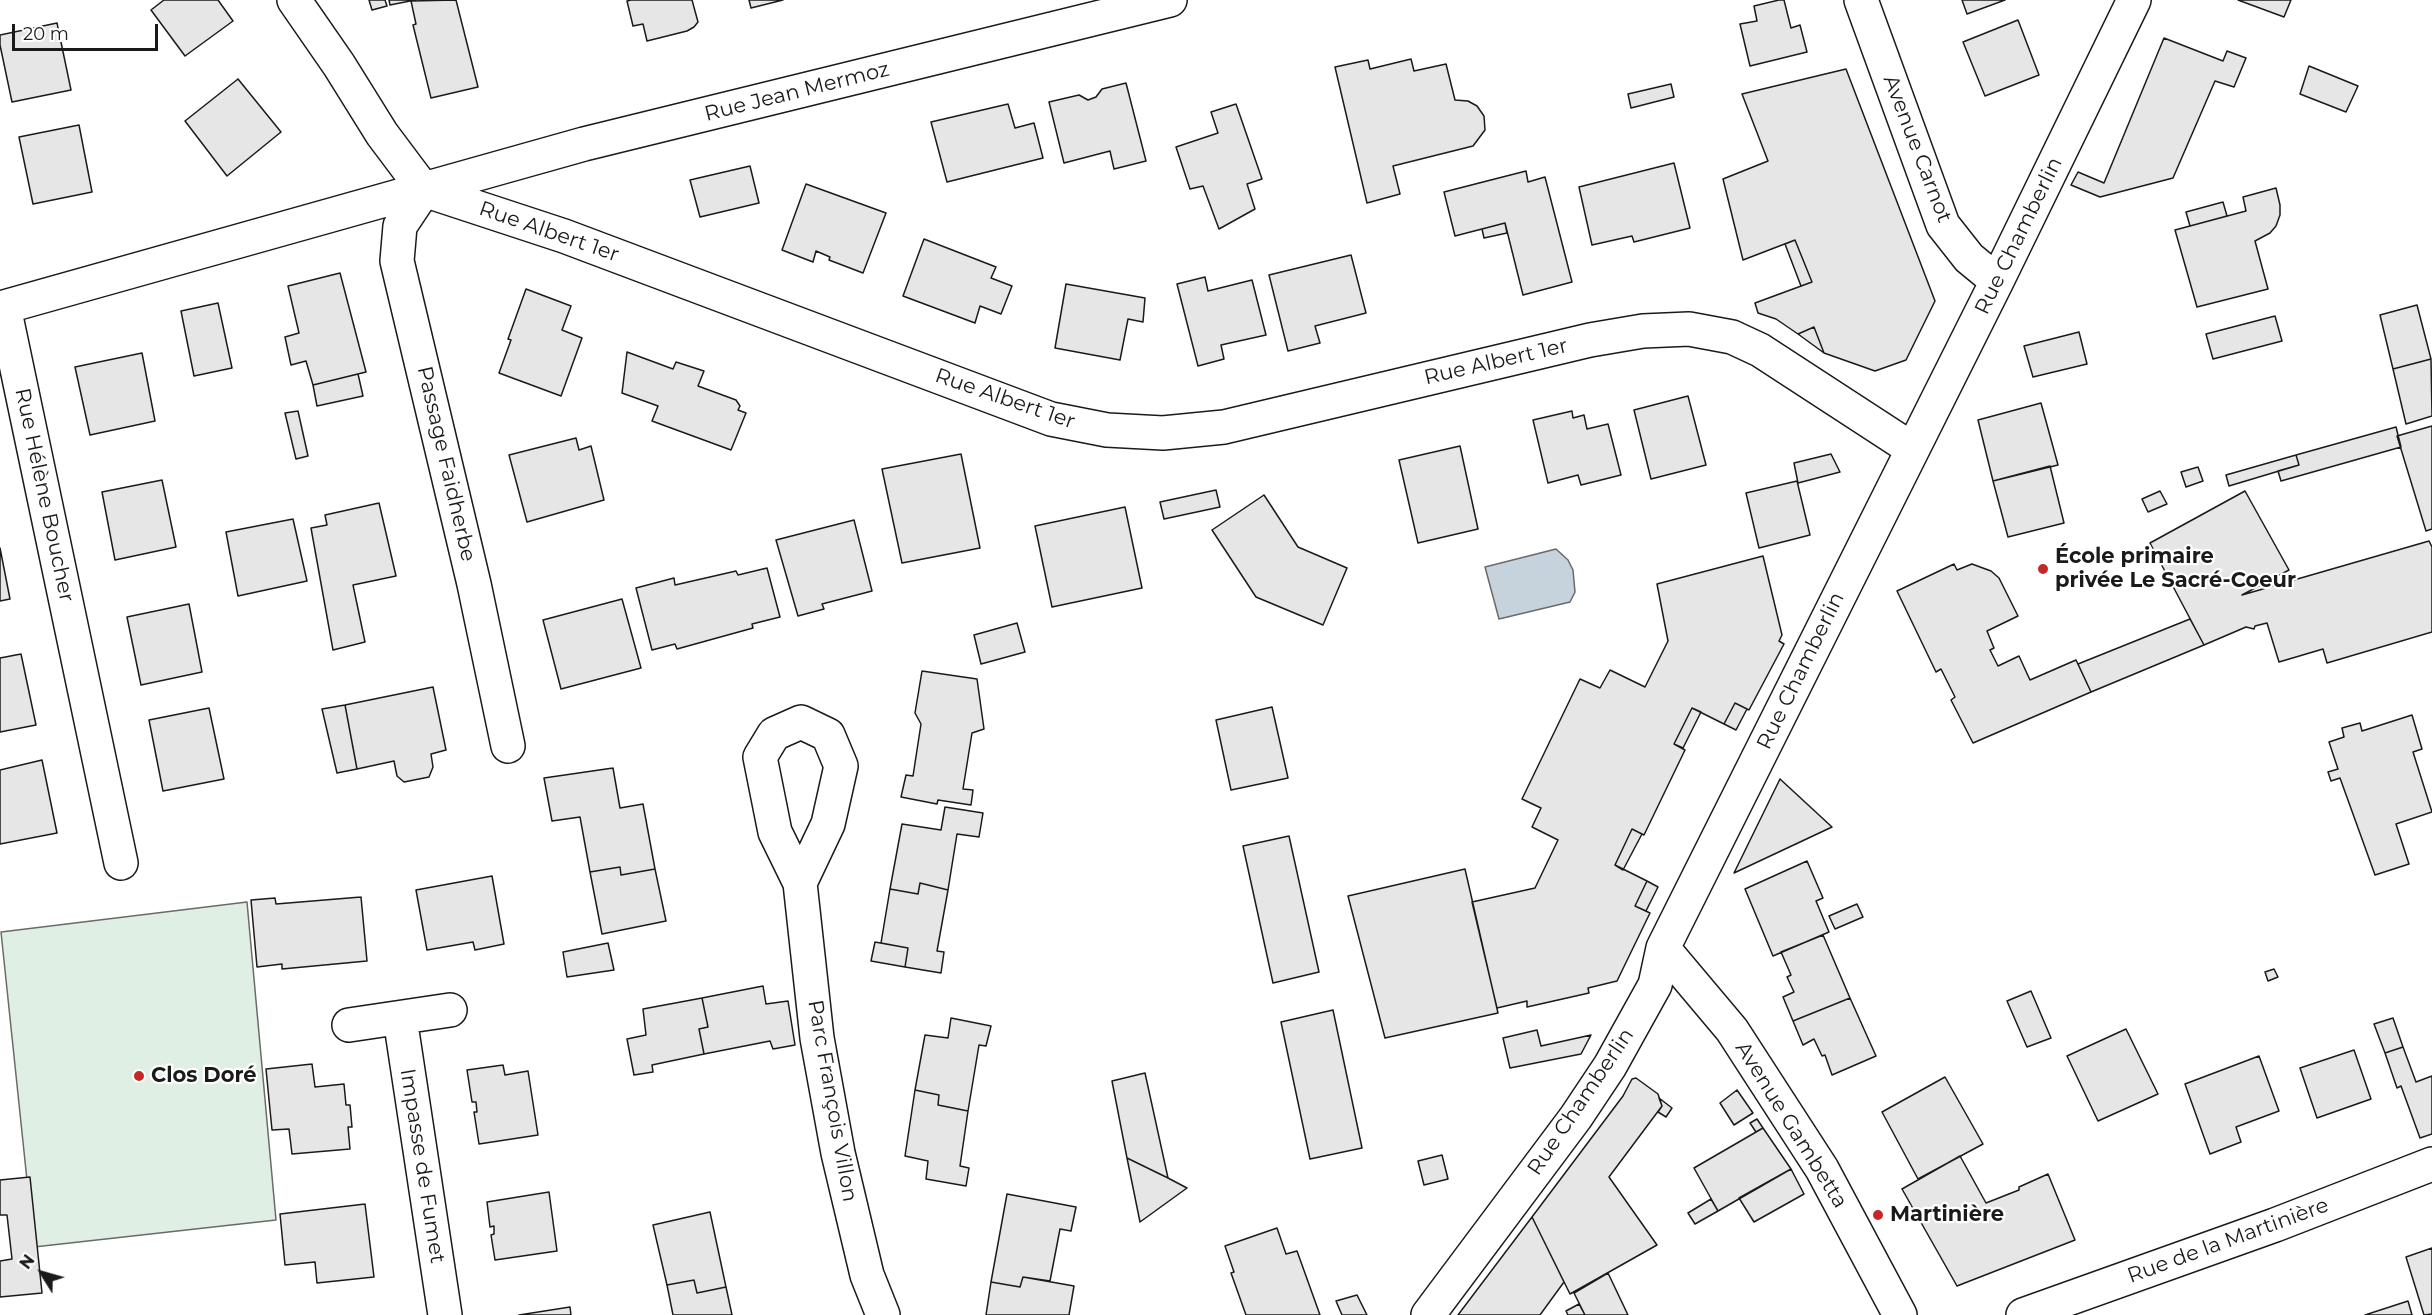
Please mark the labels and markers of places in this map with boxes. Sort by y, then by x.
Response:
place label: École primaire privée Le Sacré-Coeur [2055,544,2296,594]
marker: École primaire privée Le Sacré-Coeur [2036,562,2050,576]
place label: Clos Doré [151,1063,257,1089]
marker: Clos Doré [132,1069,146,1083]
place label: Martinière [1890,1202,2004,1228]
marker: Martinière [1871,1208,1885,1222]

